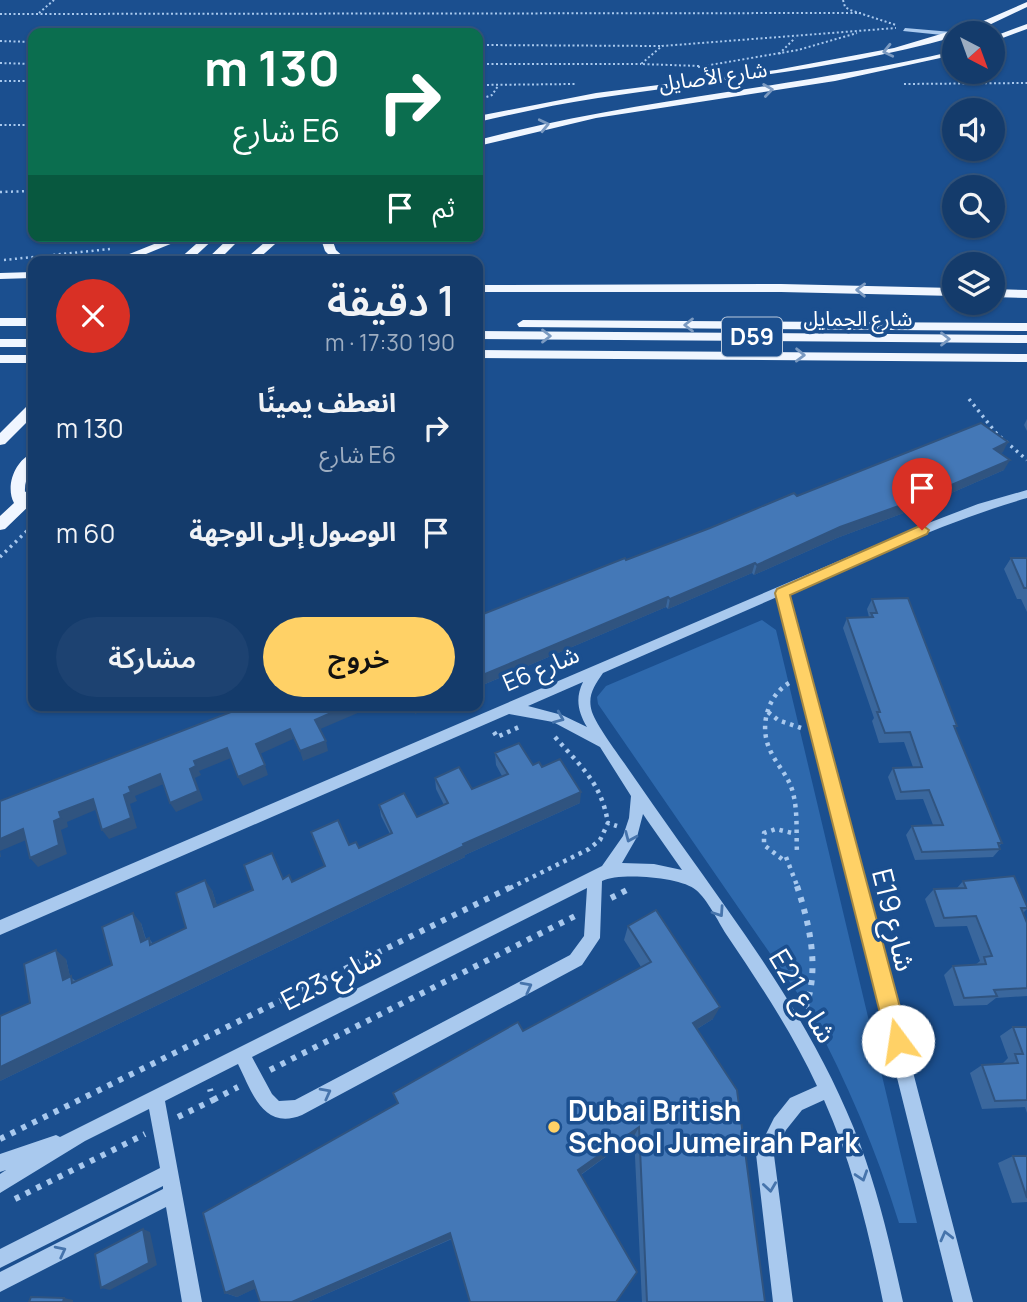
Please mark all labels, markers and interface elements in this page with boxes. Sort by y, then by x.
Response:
north arrow [942,21,1004,84]
map controls [942,21,1005,315]
text: 130 m [204,34,340,101]
one-way arrow [882,43,894,58]
street label: شارع الأصايل [657,55,769,99]
icon: right [364,56,455,147]
one-way arrow [762,83,774,98]
button: sound [942,98,1005,161]
text: E6 شارع [233,108,340,152]
one-way arrow [538,119,550,133]
button: search [942,175,1005,238]
icon: arrive [381,189,419,227]
text: ثم [433,189,455,225]
button: layers [942,252,1005,315]
text: 1 دقيقة [327,271,455,329]
button: close [56,279,130,353]
one-way arrow [855,283,866,298]
street label: شارع الجمايل [804,304,912,334]
one-way arrow [684,317,695,332]
road number: D59 [722,318,782,356]
text: 190 m · 17:30 [325,326,455,358]
one-way arrow [541,328,552,344]
one-way arrow [940,331,951,347]
one-way arrow [795,347,806,363]
text: انعطف يمينًا [258,384,396,420]
icon: right [417,409,455,447]
text: 130 m [56,410,124,446]
text: E6 شارع [319,438,396,470]
pin [892,458,952,530]
icon: arrive [903,469,941,507]
text: الوصول إلى الوجهة [189,513,396,549]
icon: arrive [417,514,455,552]
text: 60 m [56,515,115,551]
button: مشاركة [56,617,249,697]
button: خروج [263,617,455,697]
street label: E6 شارع [497,637,585,700]
one-way arrow [552,710,564,724]
one-way arrow [624,830,638,842]
street label: E19 شارع [861,864,926,976]
one-way arrow [711,904,724,917]
street label: E23 شارع [274,936,388,1021]
street label: E21 شارع [758,942,847,1051]
one-way arrow [520,982,532,996]
position arrow [861,1004,935,1078]
one-way arrow [319,1088,331,1101]
place label: Dubai British School Jumeirah Park [568,1091,860,1161]
marker: Dubai British School Jumeirah Park [546,1119,562,1135]
one-way arrow [854,1169,869,1181]
one-way arrow [763,1181,778,1193]
one-way arrow [940,1230,954,1242]
one-way arrow [54,1246,66,1260]

